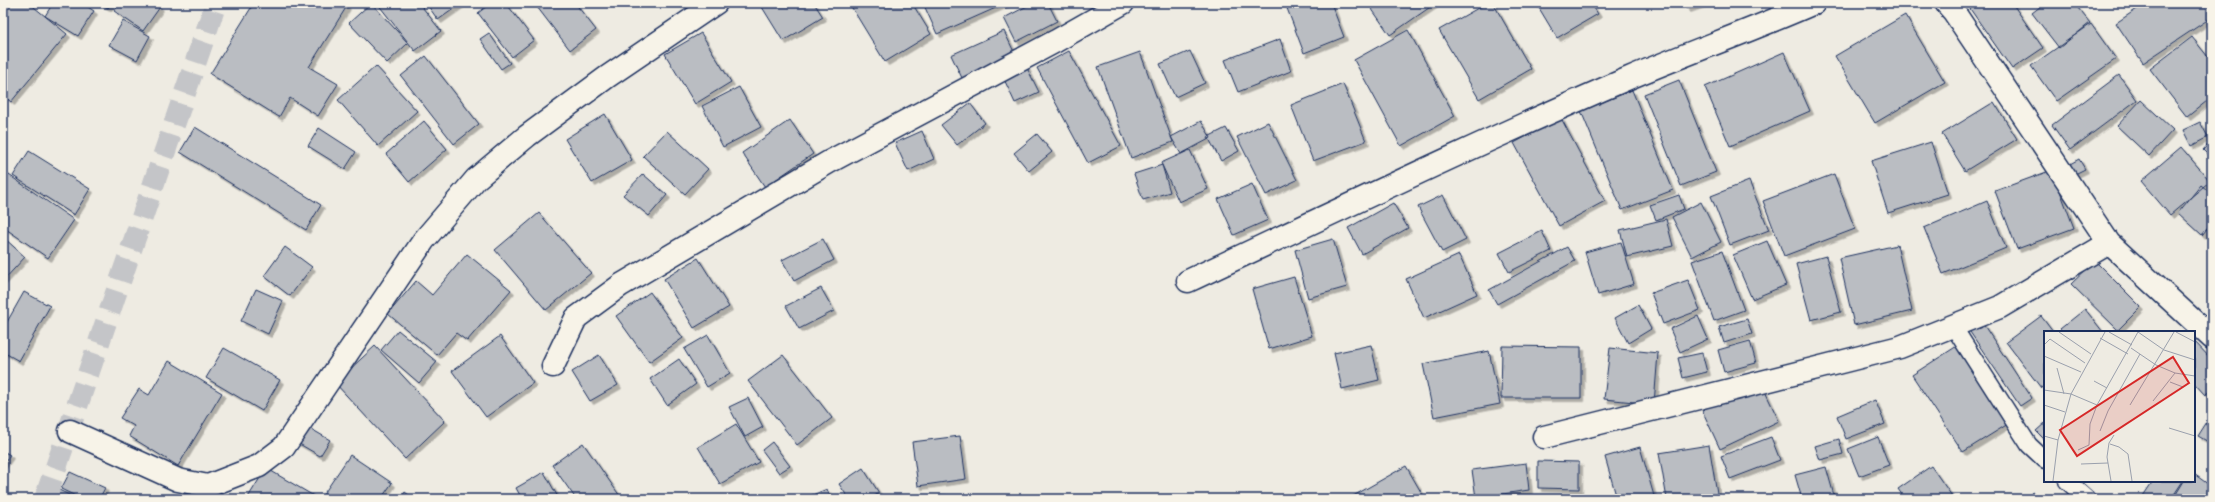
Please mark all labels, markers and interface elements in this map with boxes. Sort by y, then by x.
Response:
inset map [2044,331,2195,482]

